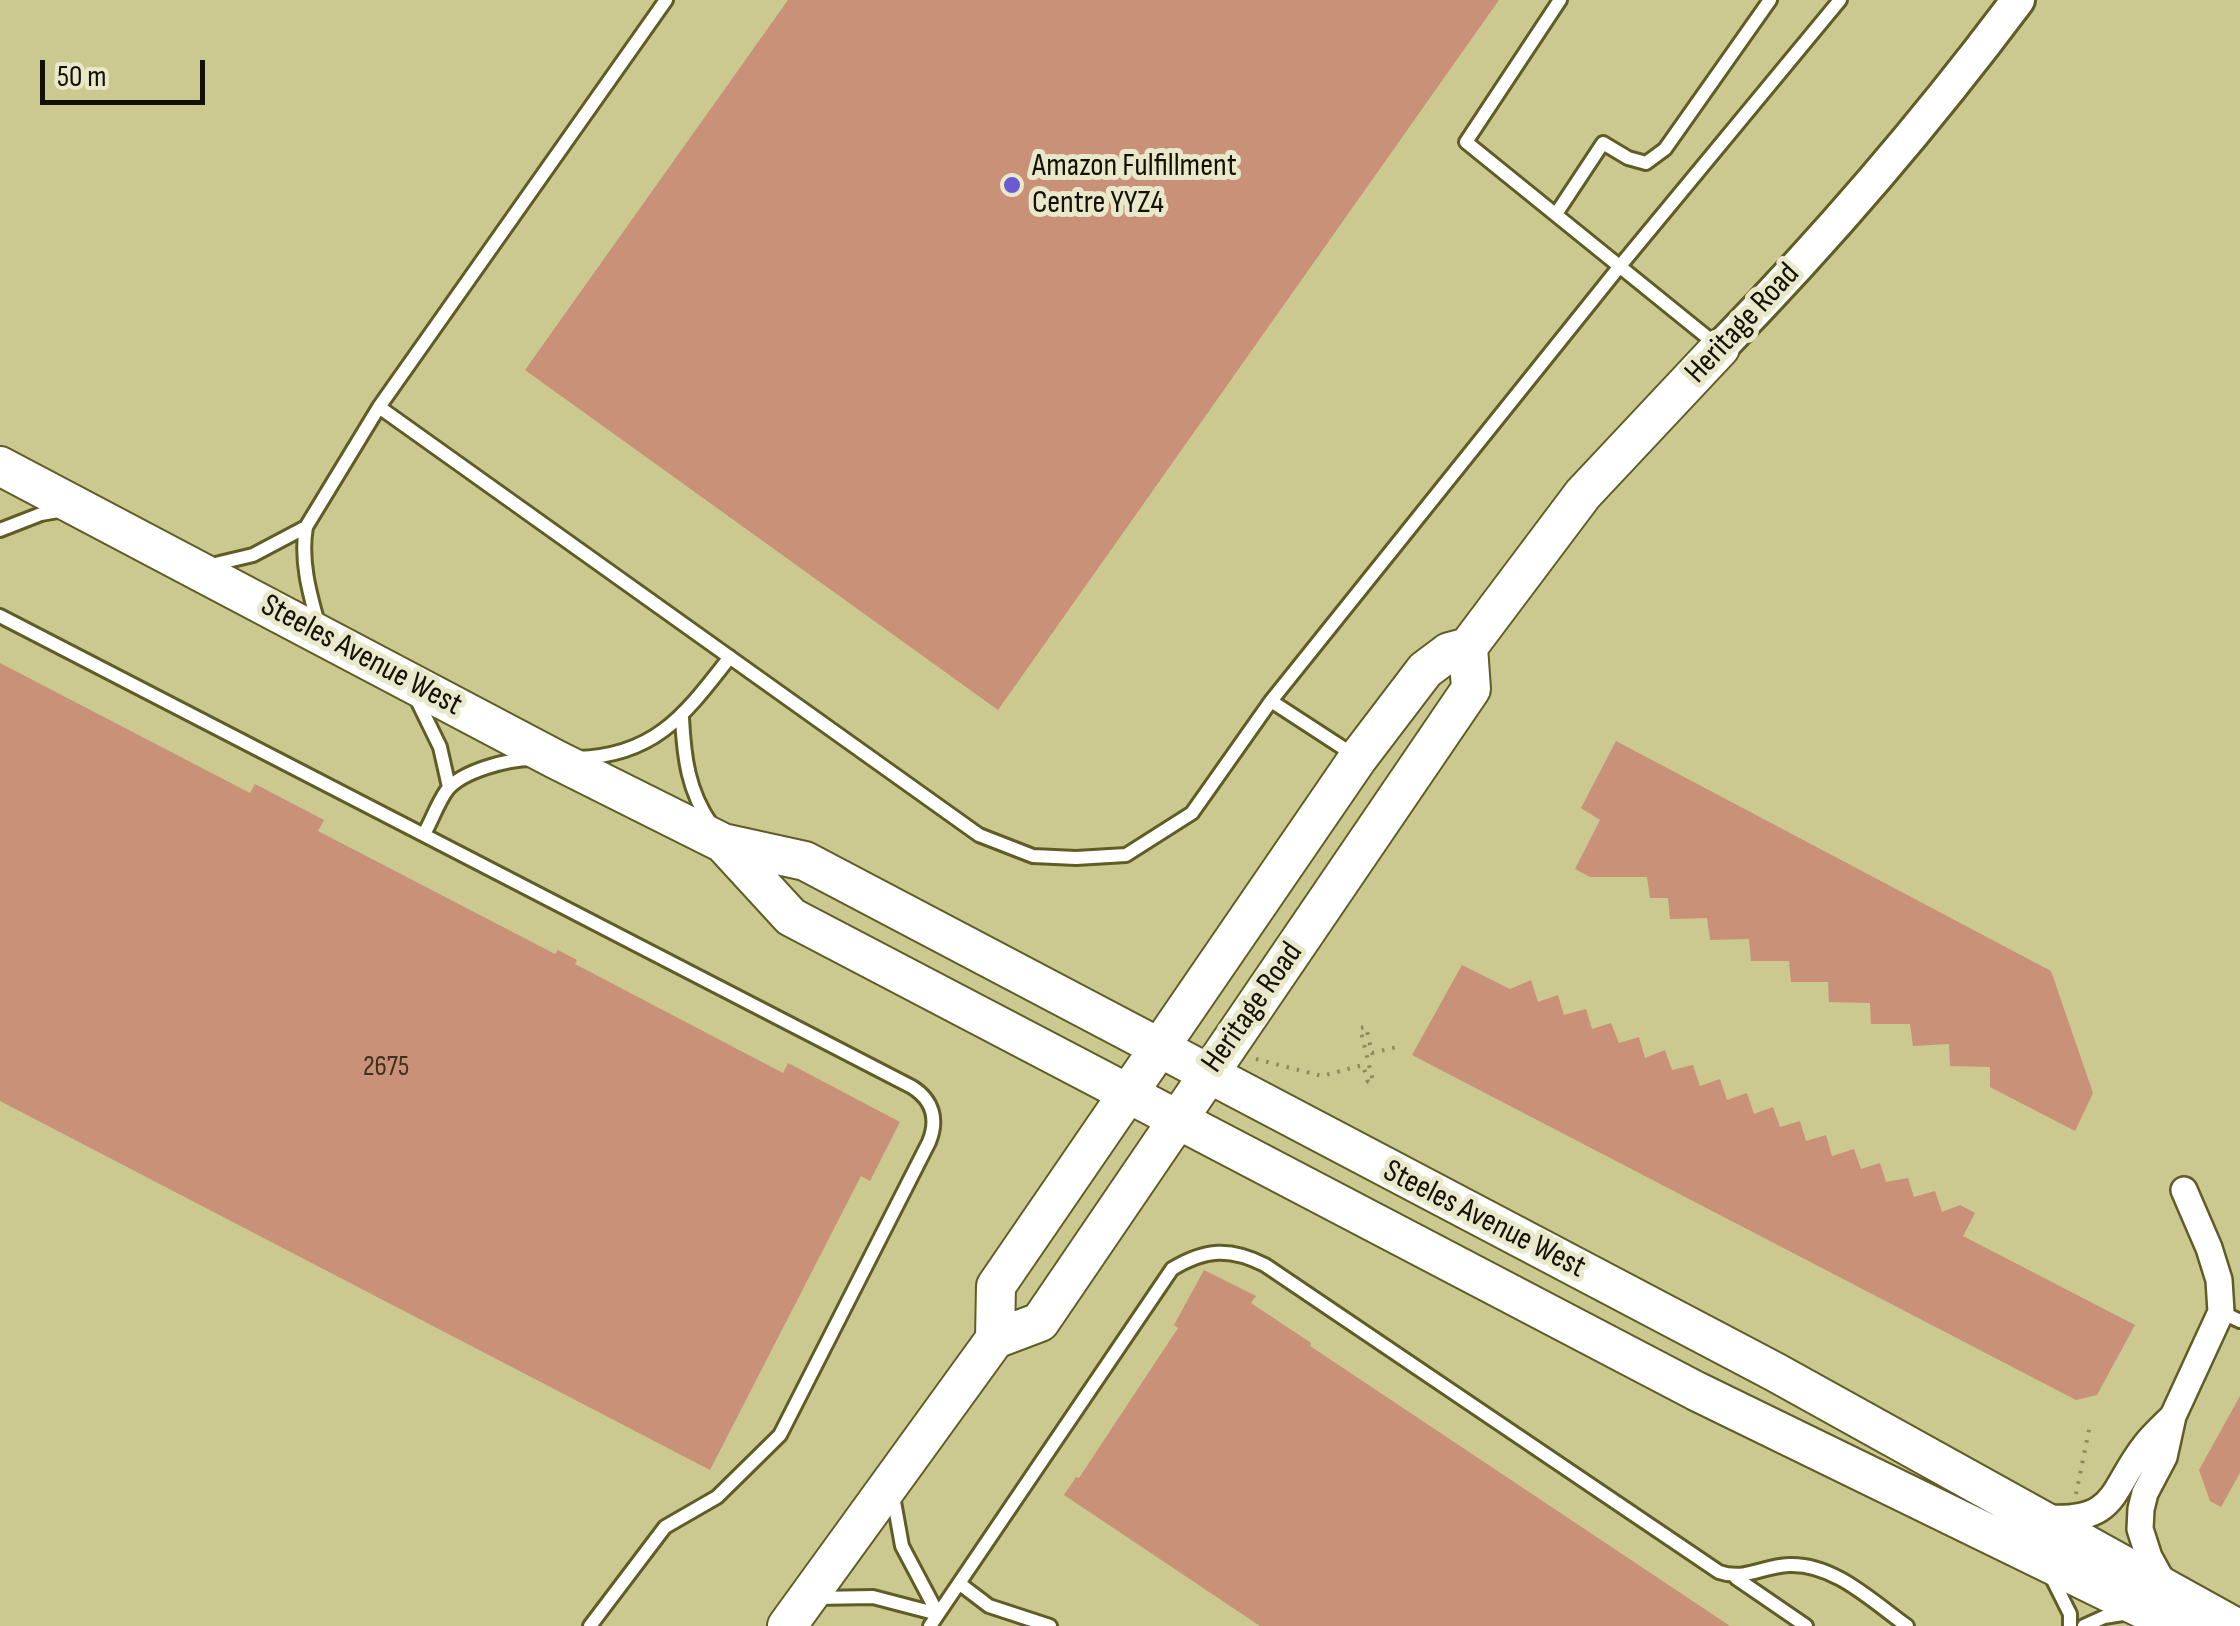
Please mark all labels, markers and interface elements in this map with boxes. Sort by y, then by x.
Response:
scale bar [45,40,210,102]
text: 50 m [57,59,106,95]
place label: Amazon Fulfillment Centre YYZ4 [1032,148,1237,223]
marker: Amazon Fulfillment Centre YYZ4 [1001,174,1023,196]
street label: Heritage Road [1678,256,1808,392]
street label: Steeles Avenue West [254,587,468,725]
street label: Heritage Road [1194,936,1312,1080]
house number: 2675 [363,1051,409,1085]
street label: Steeles Avenue West [1376,1152,1592,1288]

